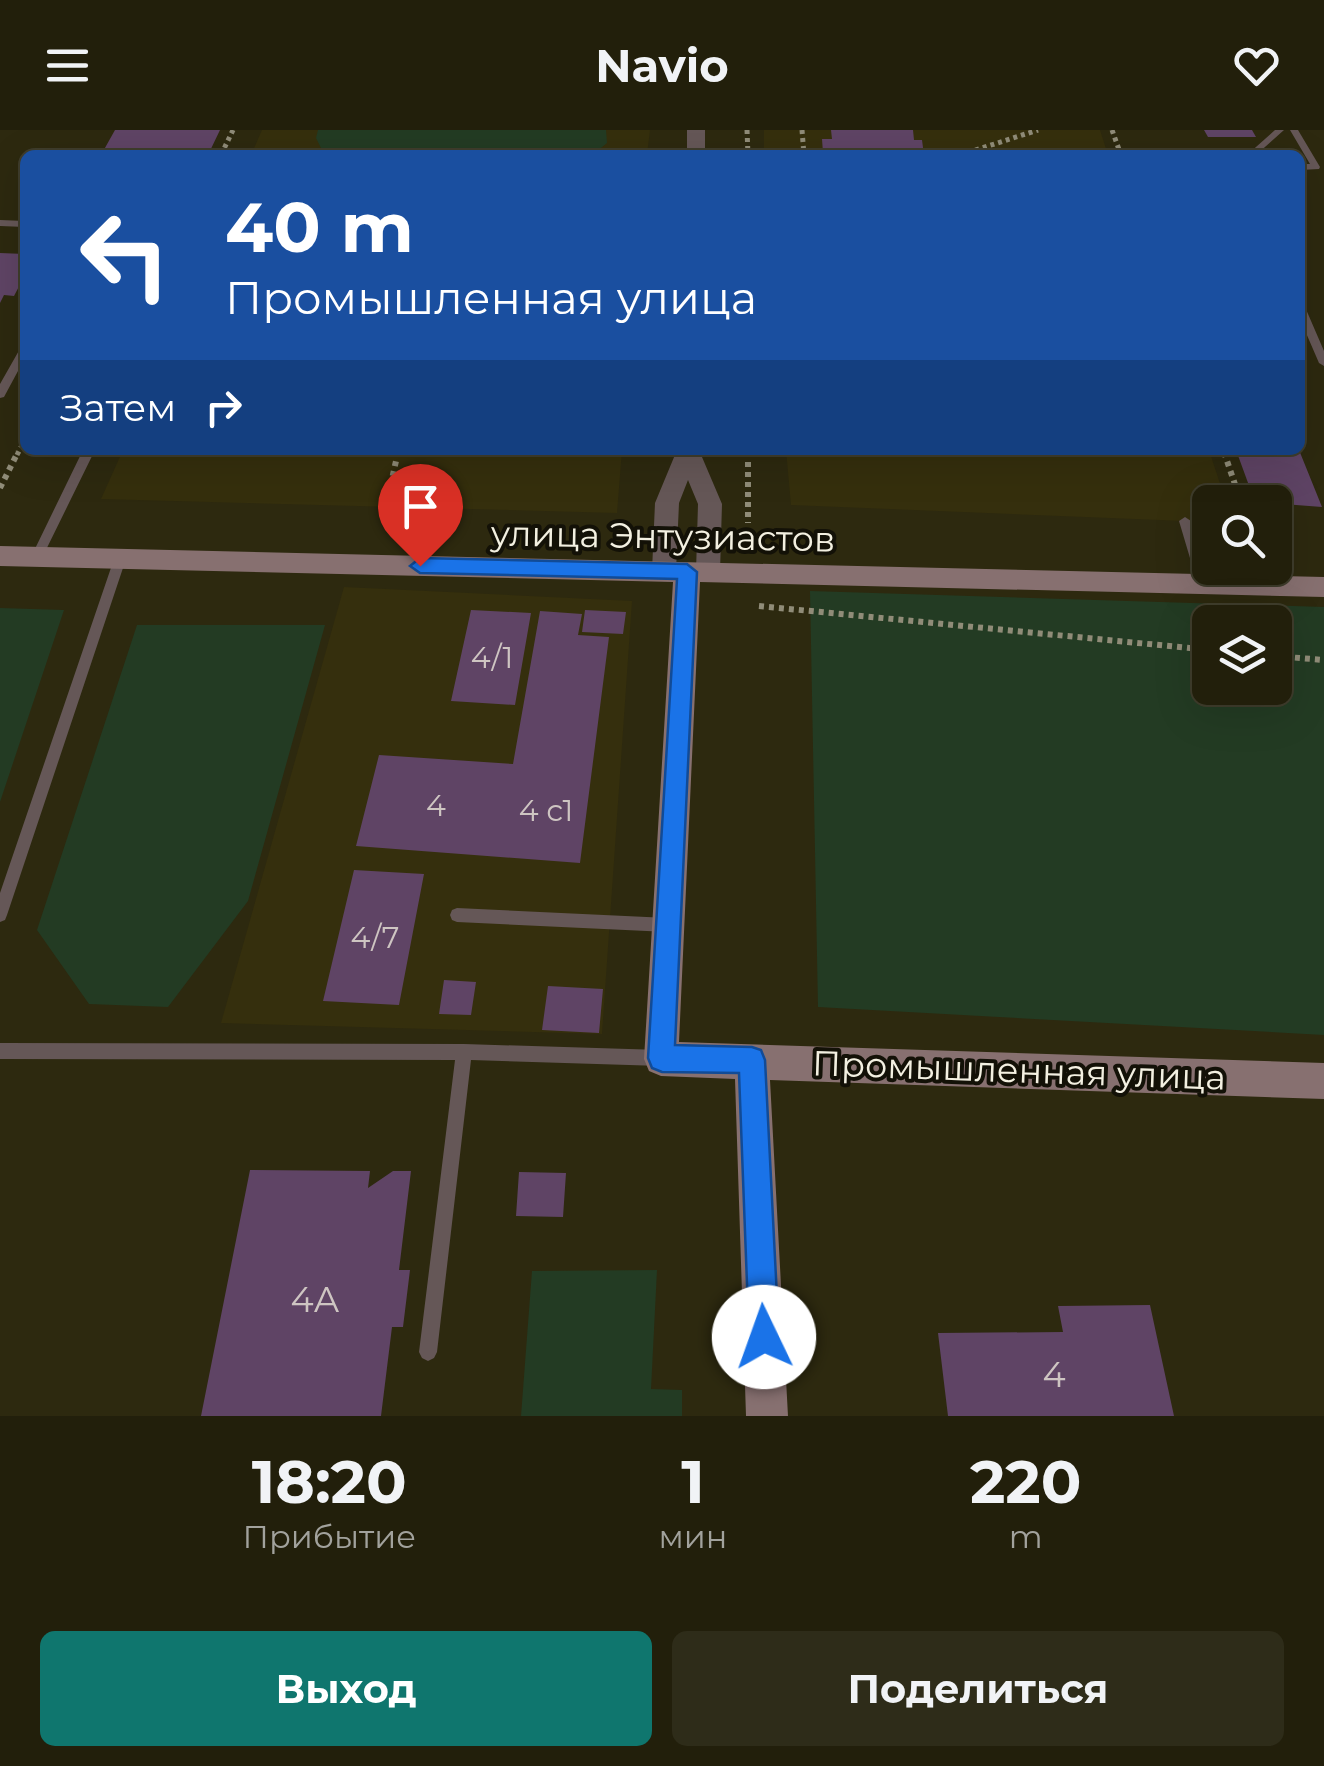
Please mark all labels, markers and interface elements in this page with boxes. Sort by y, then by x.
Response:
icon: menu [40,38,95,93]
text: Navio [595,38,729,93]
icon: heart [1229,38,1284,93]
text: 40 m [225,184,414,270]
icon: left [60,190,190,320]
text: Промышленная улица [225,270,757,325]
icon: right [196,380,251,435]
text: Затем [60,384,176,431]
pin [378,464,463,567]
icon: arrive [393,479,448,534]
map controls [1192,485,1292,705]
button: search [1192,485,1292,585]
street label: улица Энтузиастов [489,511,836,561]
button: layers [1192,605,1292,705]
house number: 4/1 [471,639,513,676]
house number: 4 [426,787,446,824]
house number: 4 с1 [519,792,573,829]
house number: 4/7 [351,919,399,956]
street label: Промышленная улица [811,1041,1227,1099]
house number: 4А [290,1278,340,1321]
position arrow [712,1285,816,1389]
house number: 4 [1042,1353,1066,1396]
text: 18:20 [252,1445,407,1518]
text: 1 [681,1445,705,1518]
text: 220 [970,1445,1081,1518]
text: Прибытие [243,1517,416,1556]
text: мин [659,1517,727,1556]
text: m [1009,1517,1043,1556]
button: Выход [40,1631,652,1746]
button: Поделиться [672,1631,1284,1746]

